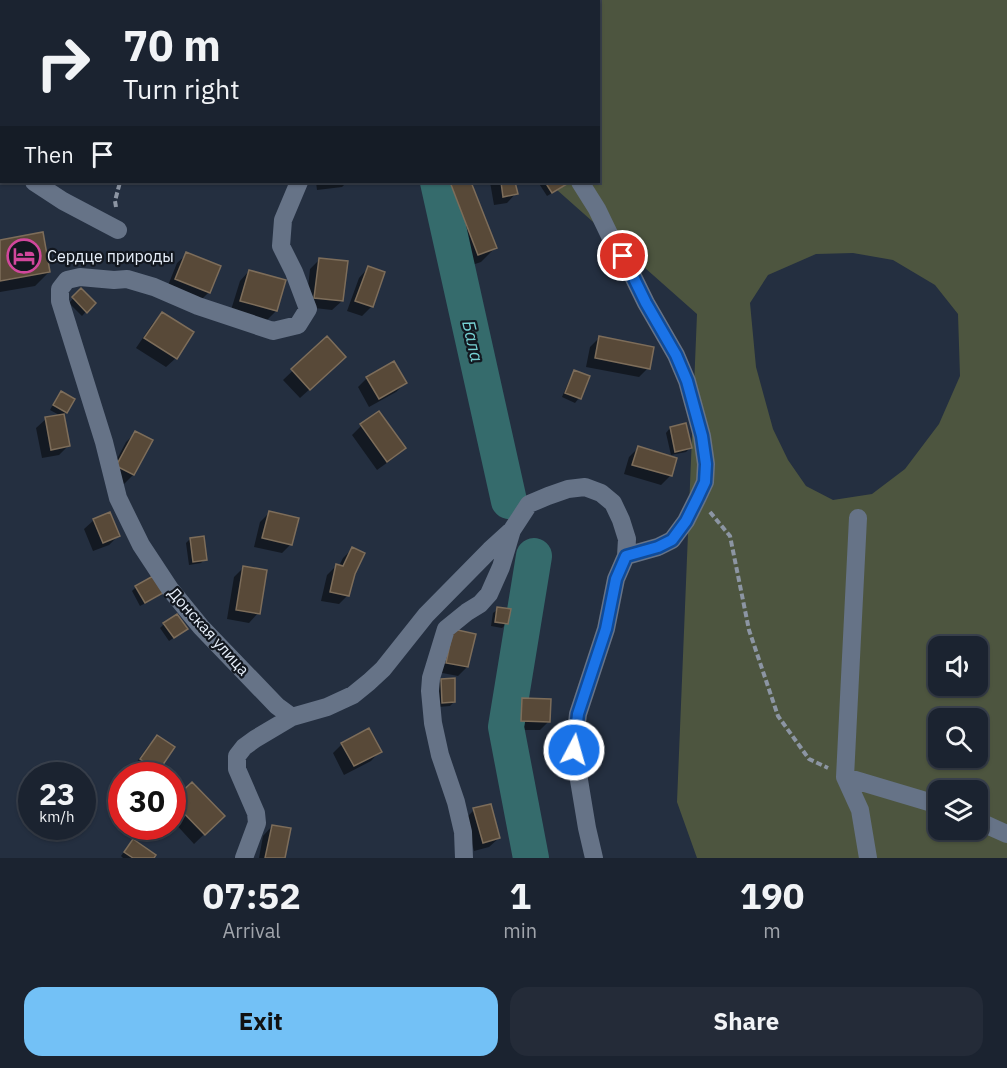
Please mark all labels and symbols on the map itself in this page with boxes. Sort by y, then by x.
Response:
pin [597,230,648,281]
hotel icon: Сердце природы [6,238,42,274]
place label: Сердце природы [47,246,174,266]
water label: Бала [457,318,489,364]
street label: Донская улица [164,583,254,680]
position arrow [542,718,606,782]
speed limit sign: 30 [108,762,186,840]

